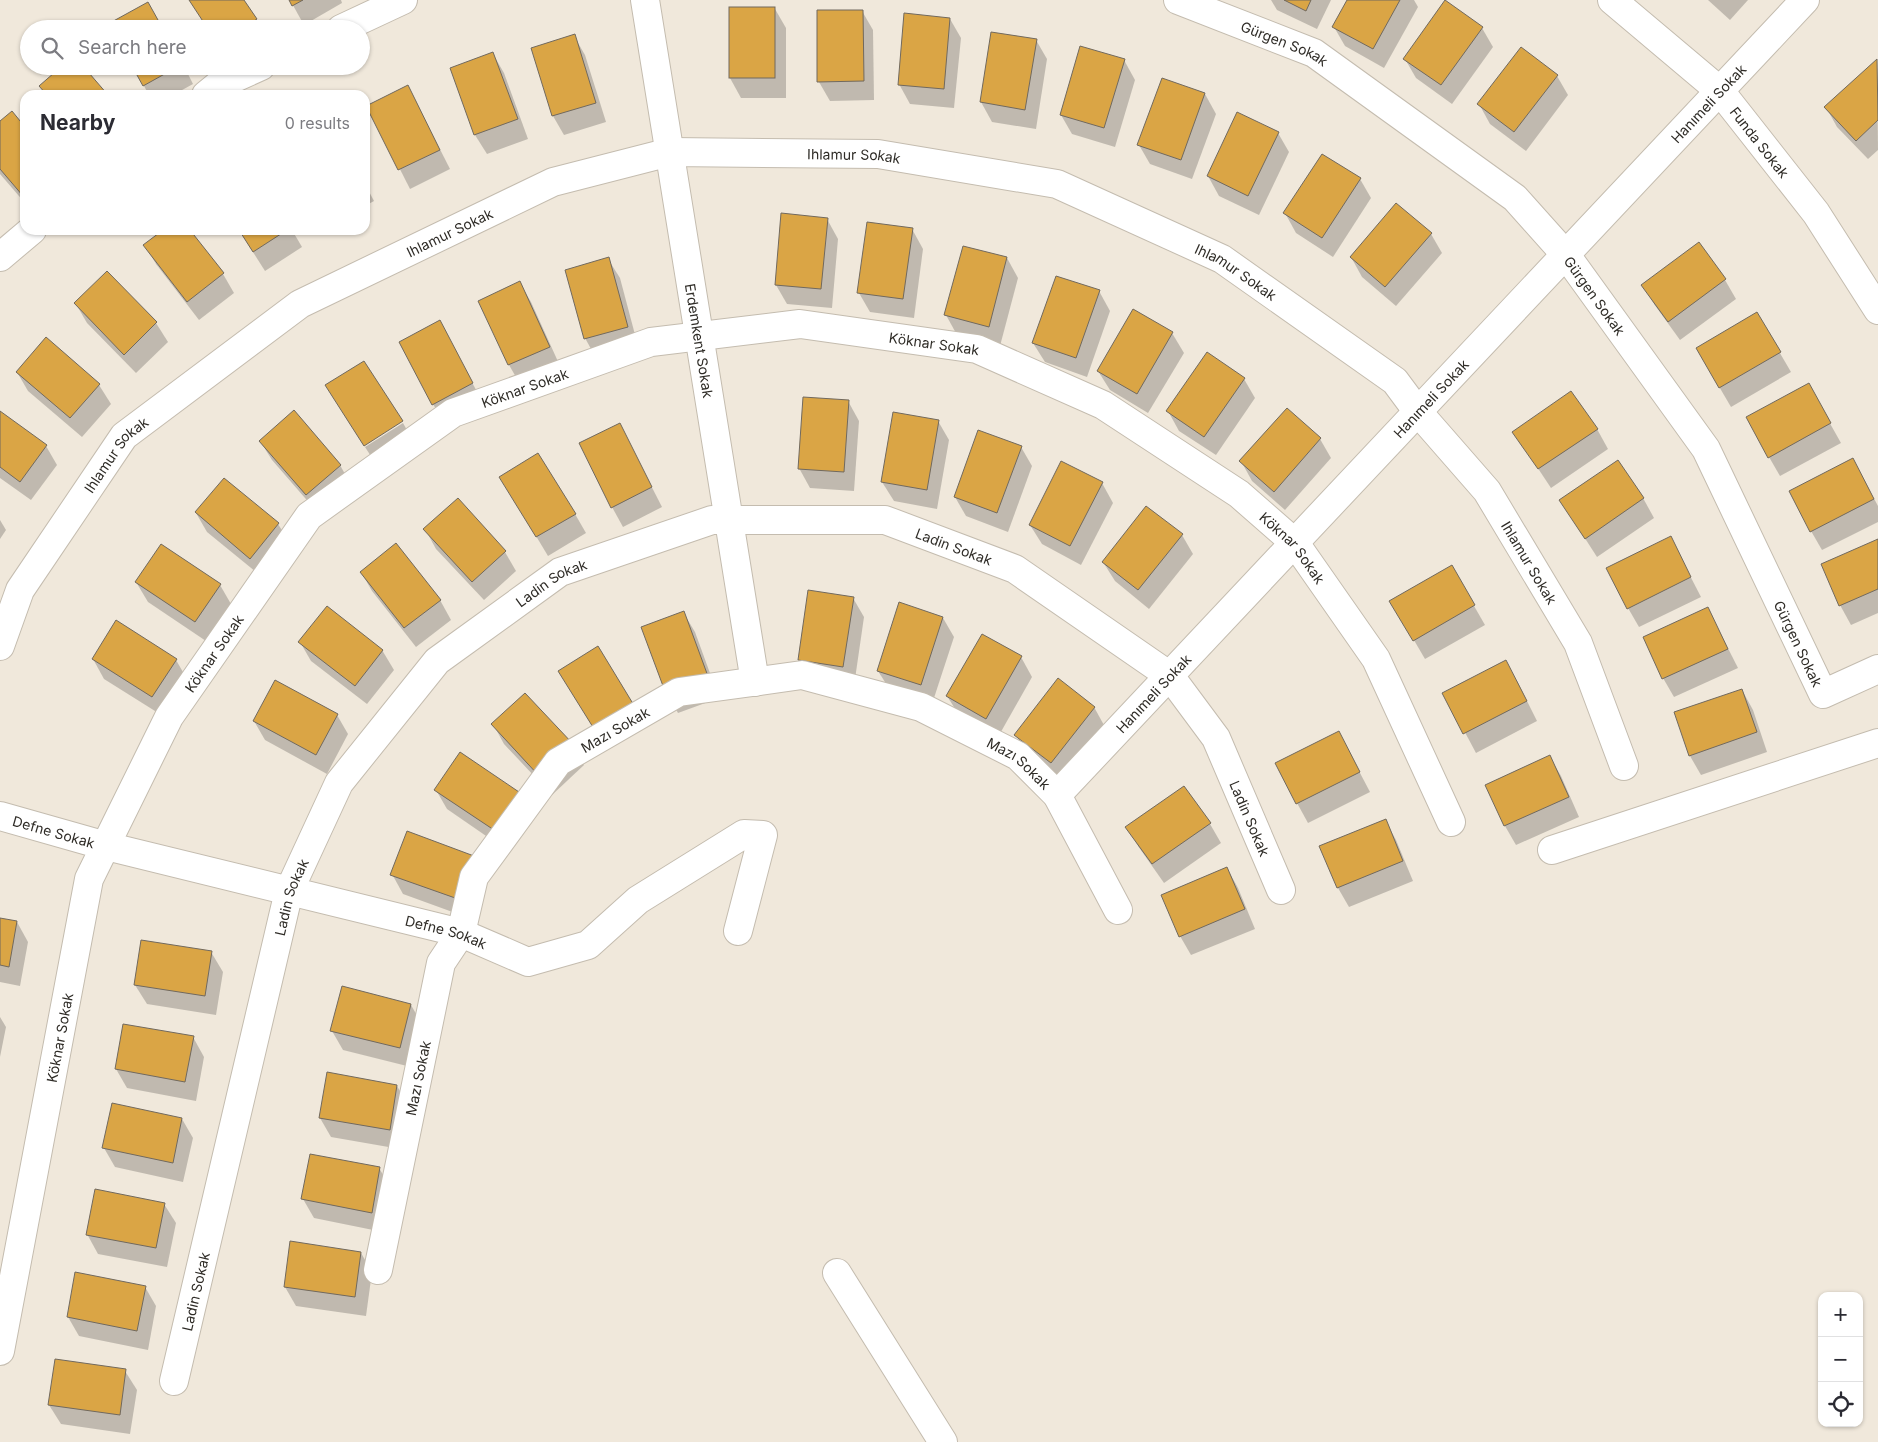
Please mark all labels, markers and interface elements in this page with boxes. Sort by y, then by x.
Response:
street label: Gürgen Sokak [1239,17,1332,69]
search box [20,20,370,75]
icon: search [38,34,66,62]
text: Search here [78,36,187,59]
street label: Hanımeli Sokak [1667,60,1749,146]
street label: Funda Sokak [1727,103,1793,181]
text: Nearby [40,110,115,135]
text: 0 results [285,113,350,133]
street label: Ihlamur Sokak [807,145,902,166]
street label: Ihlamur Sokak [403,204,495,260]
street label: Ihlamur Sokak [1192,239,1280,304]
street label: Gürgen Sokak [1561,252,1629,338]
street label: Erdemkent Sokak [682,282,718,399]
street label: Köknar Sokak [888,328,981,358]
street label: Hanımeli Sokak [1389,355,1472,441]
street label: Köknar Sokak [479,364,571,411]
street label: Ihlamur Sokak [80,412,151,496]
street label: Köknar Sokak [1257,508,1329,587]
street label: Ihlamur Sokak [1498,518,1561,607]
street label: Ladin Sokak [913,524,995,568]
street label: Ladin Sokak [512,555,589,610]
street label: Gürgen Sokak [1771,598,1827,690]
street label: Köknar Sokak [181,611,247,695]
street label: Hanımeli Sokak [1112,650,1194,736]
street label: Mazı Sokak [578,703,652,756]
street label: Mazı Sokak [984,733,1055,793]
street label: Ladin Sokak [1227,778,1274,859]
street label: Defne Sokak [11,812,97,851]
street label: Ladin Sokak [270,855,312,937]
street label: Defne Sokak [404,911,490,952]
street label: Köknar Sokak [42,991,76,1084]
street label: Mazı Sokak [401,1039,433,1117]
street label: Ladin Sokak [178,1250,213,1333]
map controls [1818,1292,1863,1427]
button: + [1818,1292,1863,1337]
button: − [1818,1337,1863,1382]
button: locate [1818,1382,1863,1427]

